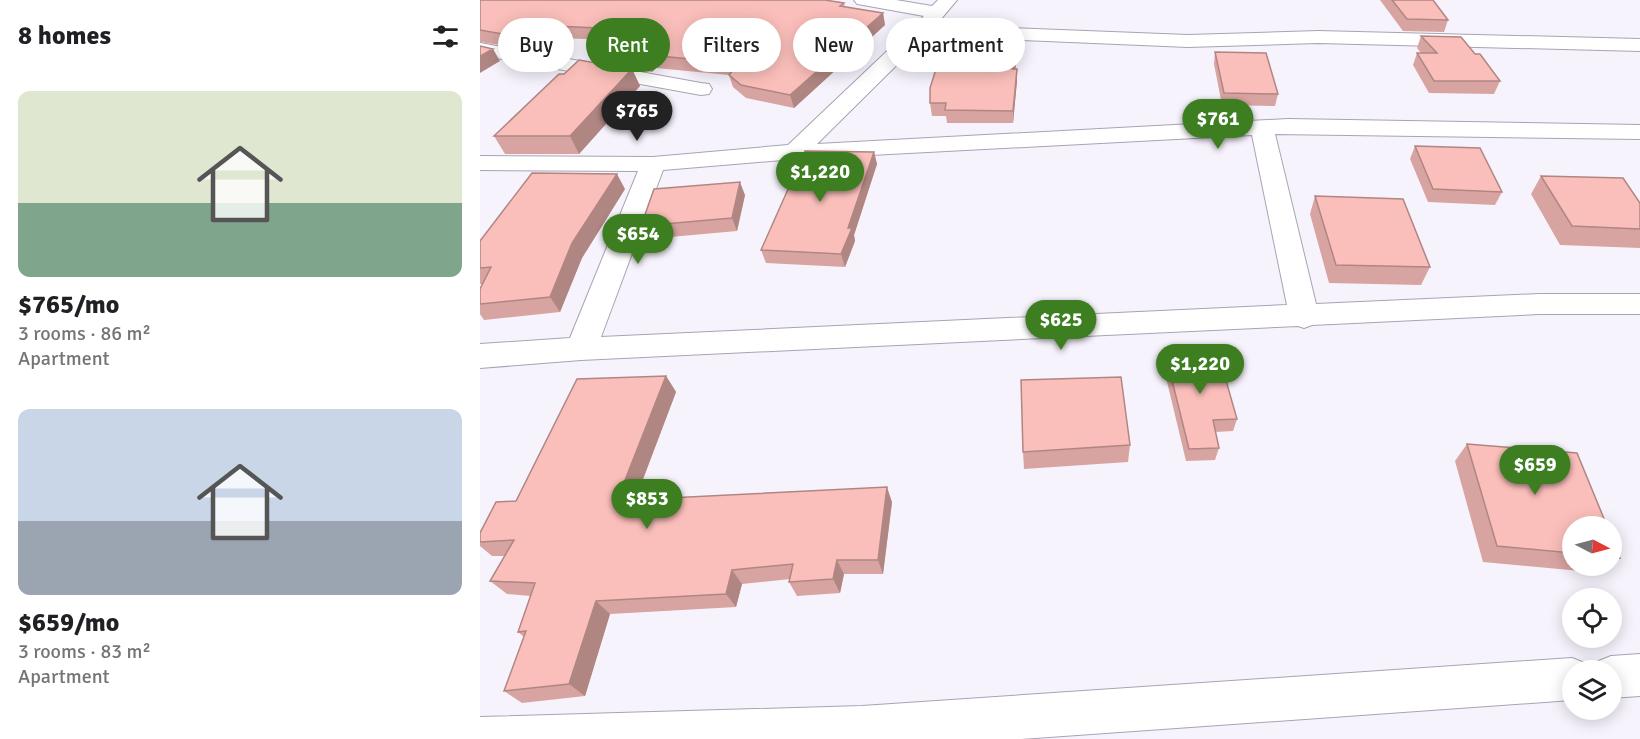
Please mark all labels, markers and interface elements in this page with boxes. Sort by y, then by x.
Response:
chip: Buy [498,18,574,72]
chip: Rent [586,18,670,72]
chip: Filters [682,18,781,72]
chip: New [793,18,874,72]
chip: Apartment [886,18,1025,72]
text: 8 homes [18,20,111,52]
icon: filters [429,20,462,53]
pin: $765 [601,91,673,142]
text: $765 [615,98,659,123]
pin: $761 [1182,99,1254,150]
text: $761 [1196,106,1240,131]
icon: home [186,130,294,238]
pin: $1,220 [771,152,869,203]
text: $1,220 [790,159,850,184]
pin: $654 [602,214,674,265]
text: $654 [616,221,660,246]
text: $765/mo [18,289,119,321]
pin: $625 [1025,300,1097,351]
text: $625 [1039,307,1083,332]
text: 3 rooms · 86 m² [18,321,151,346]
pin: $1,220 [1151,344,1249,395]
text: Apartment [18,346,110,371]
text: $1,220 [1170,351,1230,376]
pin: $659 [1499,445,1571,496]
icon: home [186,448,294,556]
text: $659 [1513,452,1557,477]
pin: $853 [611,479,683,530]
text: $853 [625,486,669,511]
north arrow [1562,516,1622,576]
map controls [1562,516,1622,720]
button: locate [1562,588,1622,648]
text: $659/mo [18,607,119,639]
text: 3 rooms · 83 m² [18,639,151,664]
button: layers [1562,660,1622,720]
text: Apartment [18,664,110,689]

